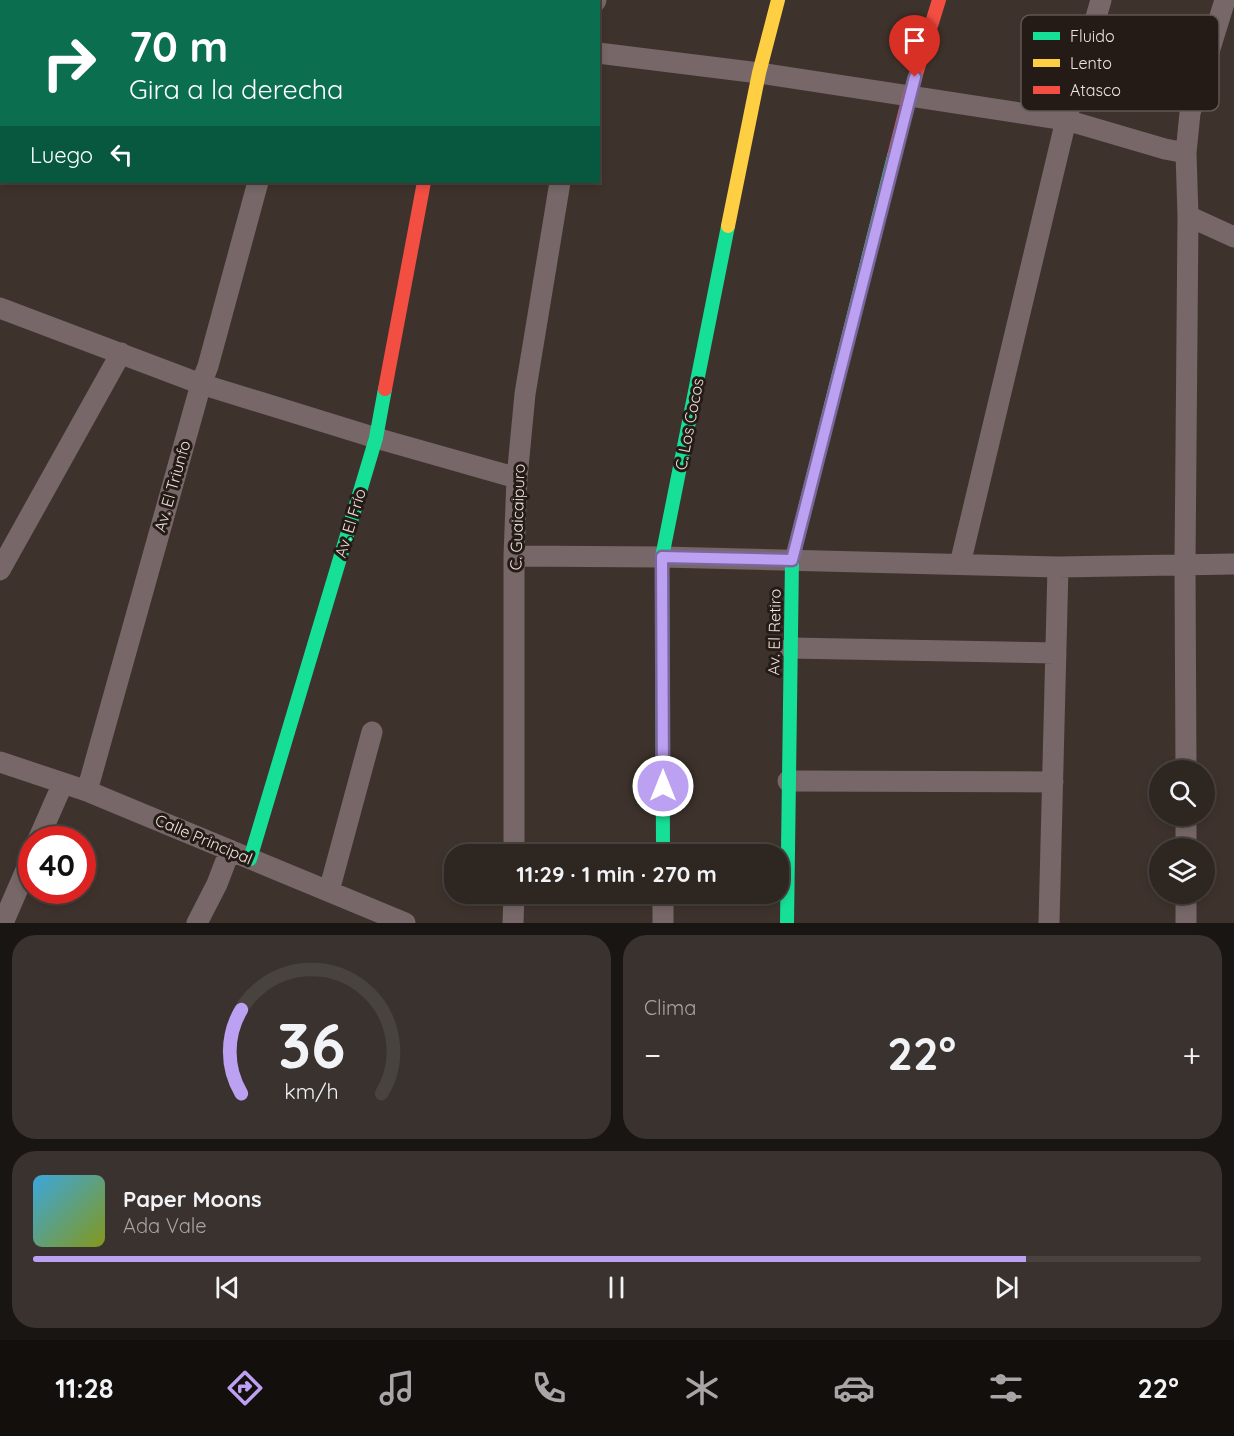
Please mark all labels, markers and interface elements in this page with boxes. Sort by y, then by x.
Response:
pin [889,15,940,77]
legend [1021,15,1219,111]
text: 70 m [129,20,228,73]
icon: right [30,24,108,102]
icon: arrive [898,24,931,57]
text: Fluido [1070,26,1115,46]
text: Lento [1070,53,1112,73]
text: Gira a la derecha [129,72,343,106]
text: Atasco [1070,80,1121,100]
icon: left [105,138,138,171]
text: Luego [30,141,93,169]
street label: C. Los Cocos [670,376,708,472]
street label: Av. El Triunfo [149,438,195,534]
street label: C. Guaicaipuro [505,463,529,571]
street label: Av. El Frío [330,486,370,560]
street label: Av. El Retiro [763,588,785,676]
position arrow [631,754,695,818]
map controls [1149,760,1215,904]
button: search [1149,760,1215,826]
street label: Calle Principal [152,809,256,869]
speed limit sign: 40 [18,826,96,904]
button: layers [1149,838,1215,904]
text: 11:29 · 1 min · 270 m [516,860,717,888]
text: Clima [644,995,696,1020]
text: 36 [277,1006,346,1084]
text: 22° [887,1025,956,1081]
text: − [644,1034,661,1075]
text: + [1182,1034,1201,1075]
text: km/h [284,1078,339,1104]
text: Paper Moons [123,1185,262,1213]
text: Ada Vale [123,1213,207,1238]
icon: previous [211,1271,244,1304]
icon: pause [600,1271,633,1304]
icon: next [990,1271,1023,1304]
icon: directions [224,1367,266,1409]
icon: music [376,1367,418,1409]
icon: phone [528,1367,570,1409]
icon: climate [681,1367,723,1409]
icon: car [833,1367,875,1409]
icon: filters [985,1367,1027,1409]
text: 11:28 [55,1371,114,1405]
text: 22° [1137,1371,1179,1405]

